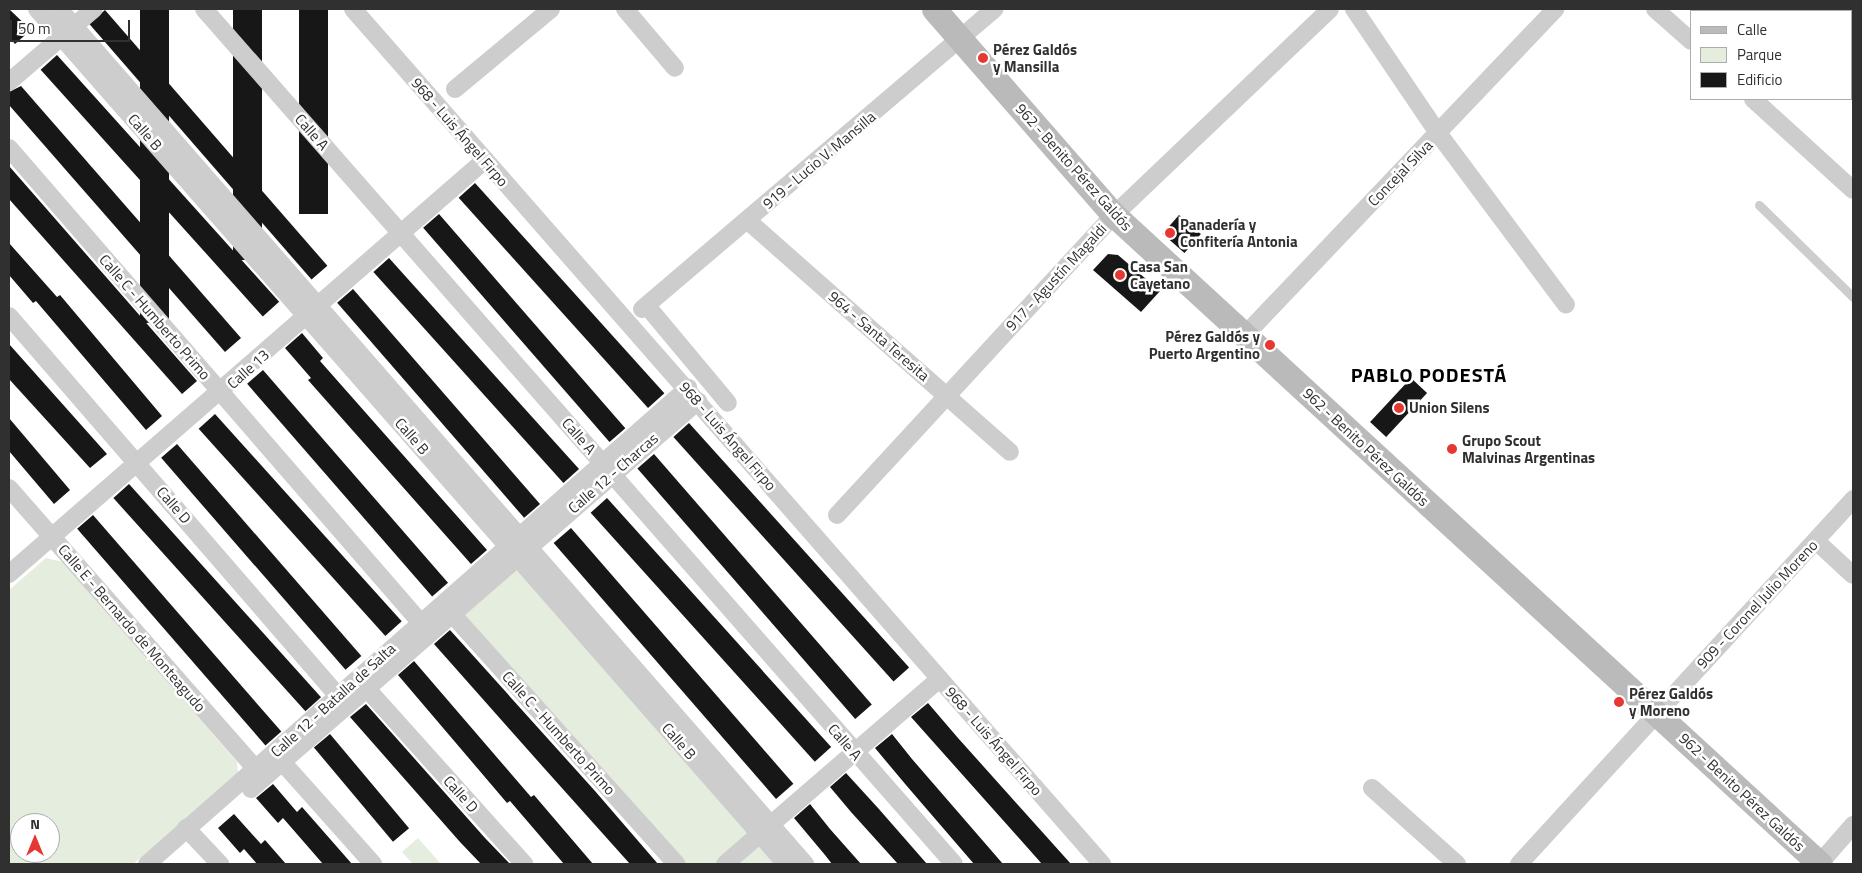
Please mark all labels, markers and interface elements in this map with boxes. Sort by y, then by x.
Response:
scale bar [12,10,132,42]
legend [1690,10,1852,100]
text: 50 m [18,17,51,40]
text: Calle [1737,18,1767,41]
place label: Pérez Galdós y Mansilla [993,40,1077,75]
text: Parque [1737,43,1782,66]
marker: Pérez Galdós y Mansilla [977,52,989,64]
text: Edificio [1737,68,1782,91]
street label: 968 - Luis Ángel Firpo [408,74,512,190]
street label: 962 - Benito Pérez Galdós [1012,100,1136,234]
street label: 919 - Lucio V. Mansilla [759,108,879,212]
street label: Calle B [124,110,166,154]
street label: Calle A [291,110,333,154]
street label: Concejal Silva [1364,136,1436,210]
place label: Panadería y Confitería Antonia [1180,215,1298,250]
street label: 917 - Agustín Magaldi [1002,220,1110,334]
marker: Panadería y Confitería Antonia [1164,227,1176,239]
street label: Calle C - Humberto Primo [96,251,214,383]
place label: Casa San Cayetano [1130,257,1190,292]
marker: Casa San Cayetano [1114,269,1126,281]
street label: 964 - Santa Teresita [825,287,933,385]
place label: Pérez Galdós y Puerto Argentino [1149,327,1260,362]
marker: Pérez Galdós y Puerto Argentino [1264,339,1276,351]
street label: Calle 13 [223,345,273,393]
district label: PABLO PODESTÁ [1349,362,1509,386]
street label: 968 - Luis Ángel Firpo [676,378,780,494]
street label: 962 - Benito Pérez Galdós [1299,384,1433,510]
place label: Union Silens [1409,399,1490,417]
marker: Union Silens [1393,402,1405,414]
street label: Calle B [391,414,433,458]
street label: Calle A [558,414,600,458]
street label: Calle 12 - Charcas [564,429,662,517]
place label: Grupo Scout Malvinas Argentinas [1462,431,1595,466]
marker: Grupo Scout Malvinas Argentinas [1446,443,1458,455]
street label: Calle D [153,483,195,527]
street label: 909 - Coronel Julio Moreno [1693,536,1821,672]
street label: Calle E - Bernardo de Monteagudo [54,541,210,715]
street label: Calle 12 - Batalla de Salta [267,639,399,761]
street label: Calle C - Humberto Primo [499,667,619,799]
street label: 968 - Luis Ángel Firpo [942,683,1046,799]
place label: Pérez Galdós y Moreno [1629,684,1713,719]
marker: Pérez Galdós y Moreno [1613,696,1625,708]
street label: Calle B [658,719,700,763]
street label: Calle A [824,720,866,764]
street label: 962 - Benito Pérez Galdós [1675,729,1809,855]
street label: Calle D [440,772,482,816]
north arrow [10,813,60,863]
text: N [30,813,40,834]

